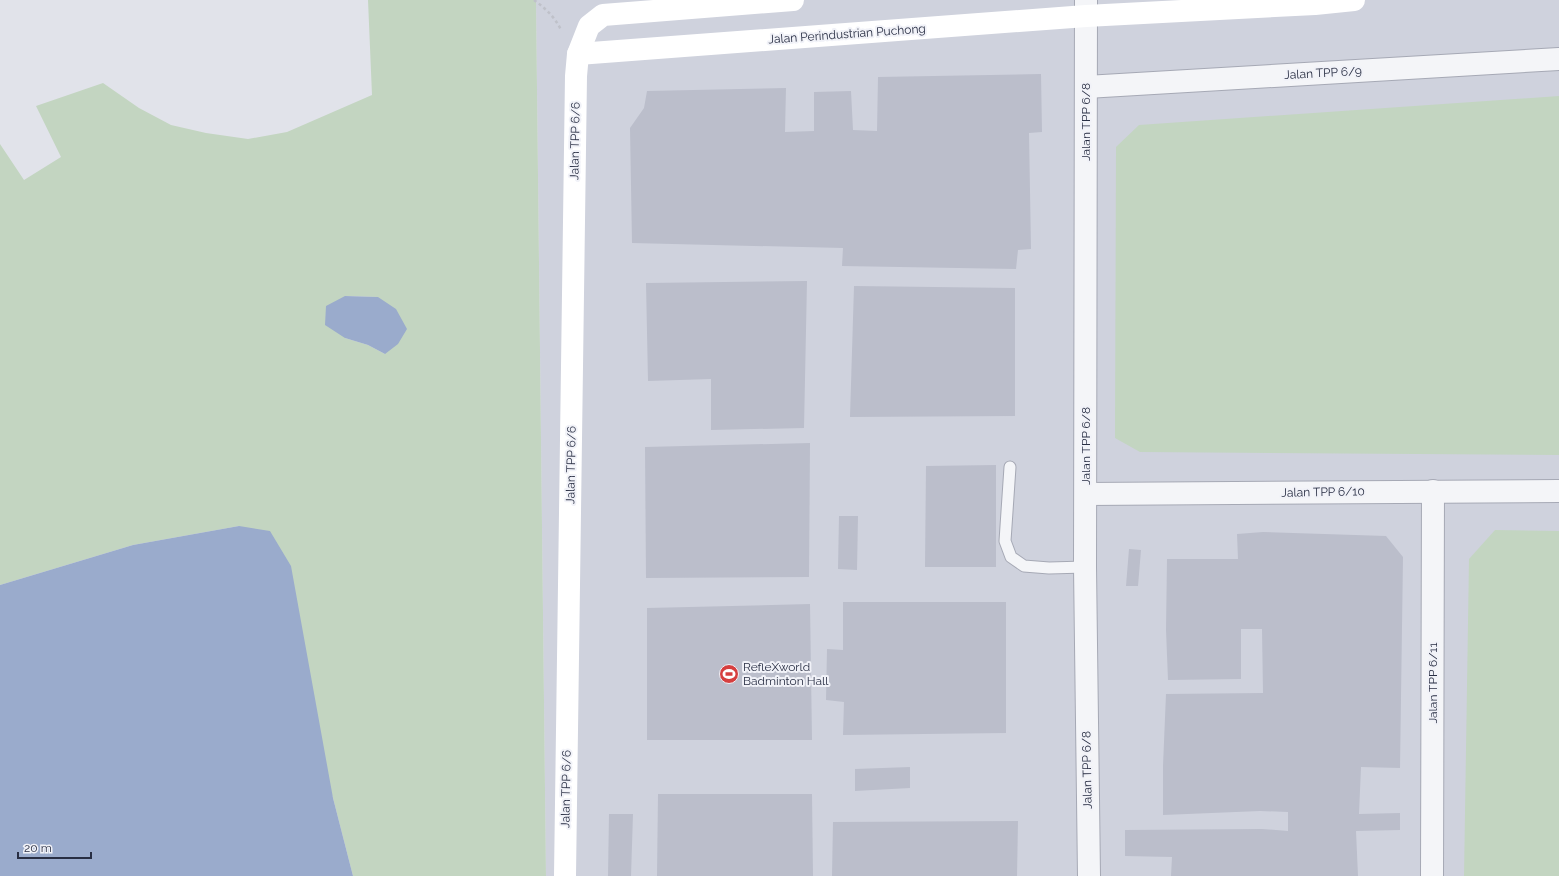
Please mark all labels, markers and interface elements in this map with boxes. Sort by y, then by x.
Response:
street label: Jalan Perindustrian Puchong [768,22,926,46]
street label: Jalan TPP 6/9 [1284,64,1362,82]
street label: Jalan TPP 6/8 [1079,83,1093,161]
street label: Jalan TPP 6/6 [567,102,583,180]
street label: Jalan TPP 6/8 [1079,407,1093,485]
street label: Jalan TPP 6/6 [563,426,579,504]
street label: Jalan TPP 6/10 [1281,484,1365,500]
street label: Jalan TPP 6/11 [1426,642,1440,724]
place label: RefleXworld Badminton Hall [743,660,829,688]
sports icon: RefleXworld Badminton Hall [718,663,740,685]
street label: Jalan TPP 6/8 [1079,731,1095,809]
street label: Jalan TPP 6/6 [558,750,574,828]
scale bar [18,834,91,860]
text: 20 m [24,841,52,855]

